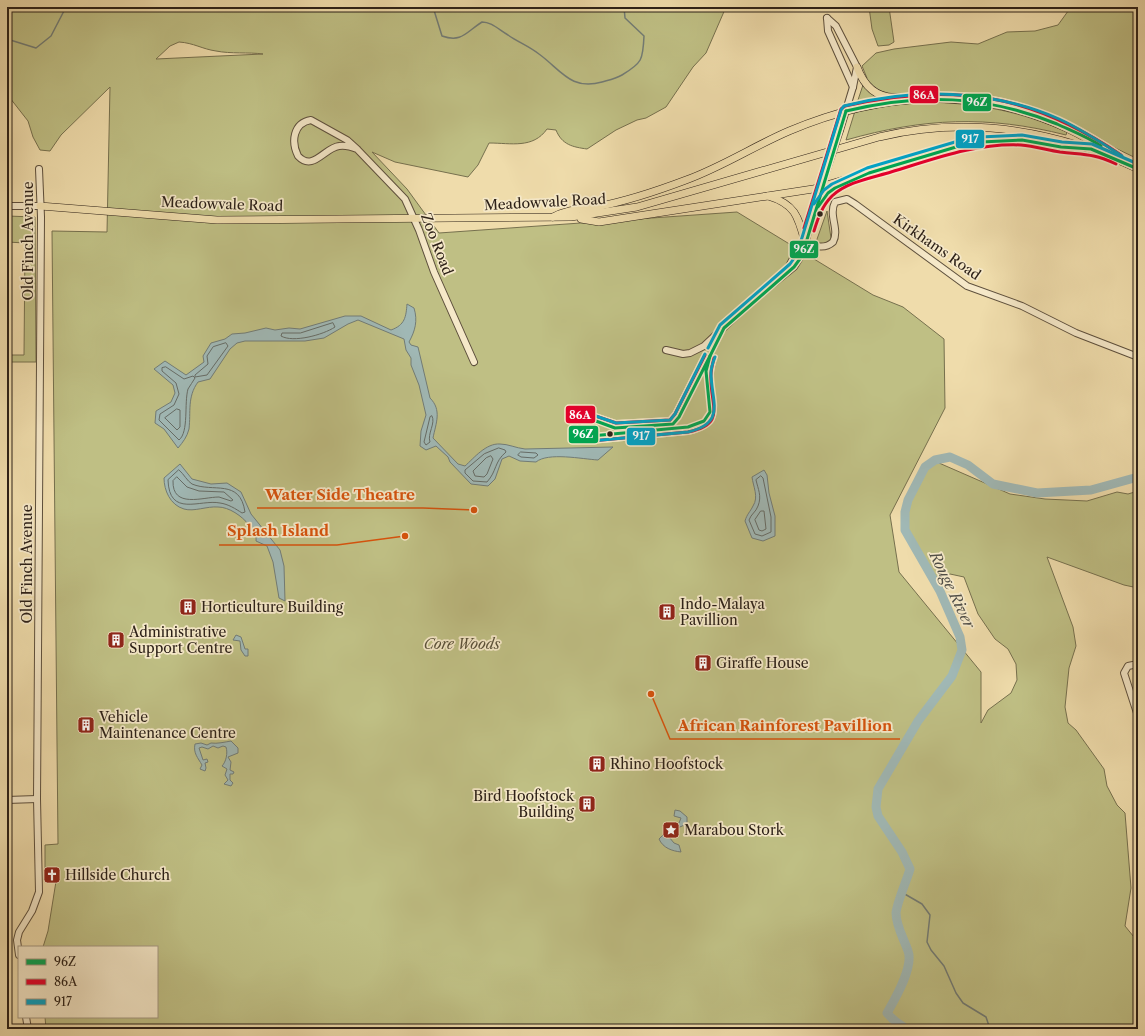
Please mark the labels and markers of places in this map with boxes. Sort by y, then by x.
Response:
unlabelled marker [815,209,825,219]
unlabelled marker [605,429,615,439]
callout: Water Side Theatre [257,481,423,508]
callout: Splash Island [219,518,337,545]
place label: Indo-Malaya Pavillion [680,595,765,629]
building icon: Horticulture Building [178,597,198,617]
place label: Horticulture Building [201,598,344,616]
building icon: Indo-Malaya Pavillion [657,602,677,622]
place label: Administrative Support Centre [128,623,232,657]
building icon: Administrative Support Centre [106,630,126,650]
building icon: Giraffe House [693,653,713,673]
place label: Giraffe House [716,654,809,672]
place label: Vehicle Maintenance Centre [98,708,236,742]
callout: African Rainforest Pavillion [670,712,900,739]
building icon: Vehicle Maintenance Centre [76,715,96,735]
building icon: Rhino Hoofstock [587,754,607,774]
place label: Rhino Hoofstock [610,755,724,773]
place label: Bird Hoofstock Building [473,787,575,821]
building icon: Bird Hoofstock Building [577,794,597,814]
place icon: Marabou Stork [661,820,681,840]
place label: Marabou Stork [684,821,785,839]
church icon: Hillside Church [42,865,62,885]
place label: Hillside Church [65,866,170,884]

